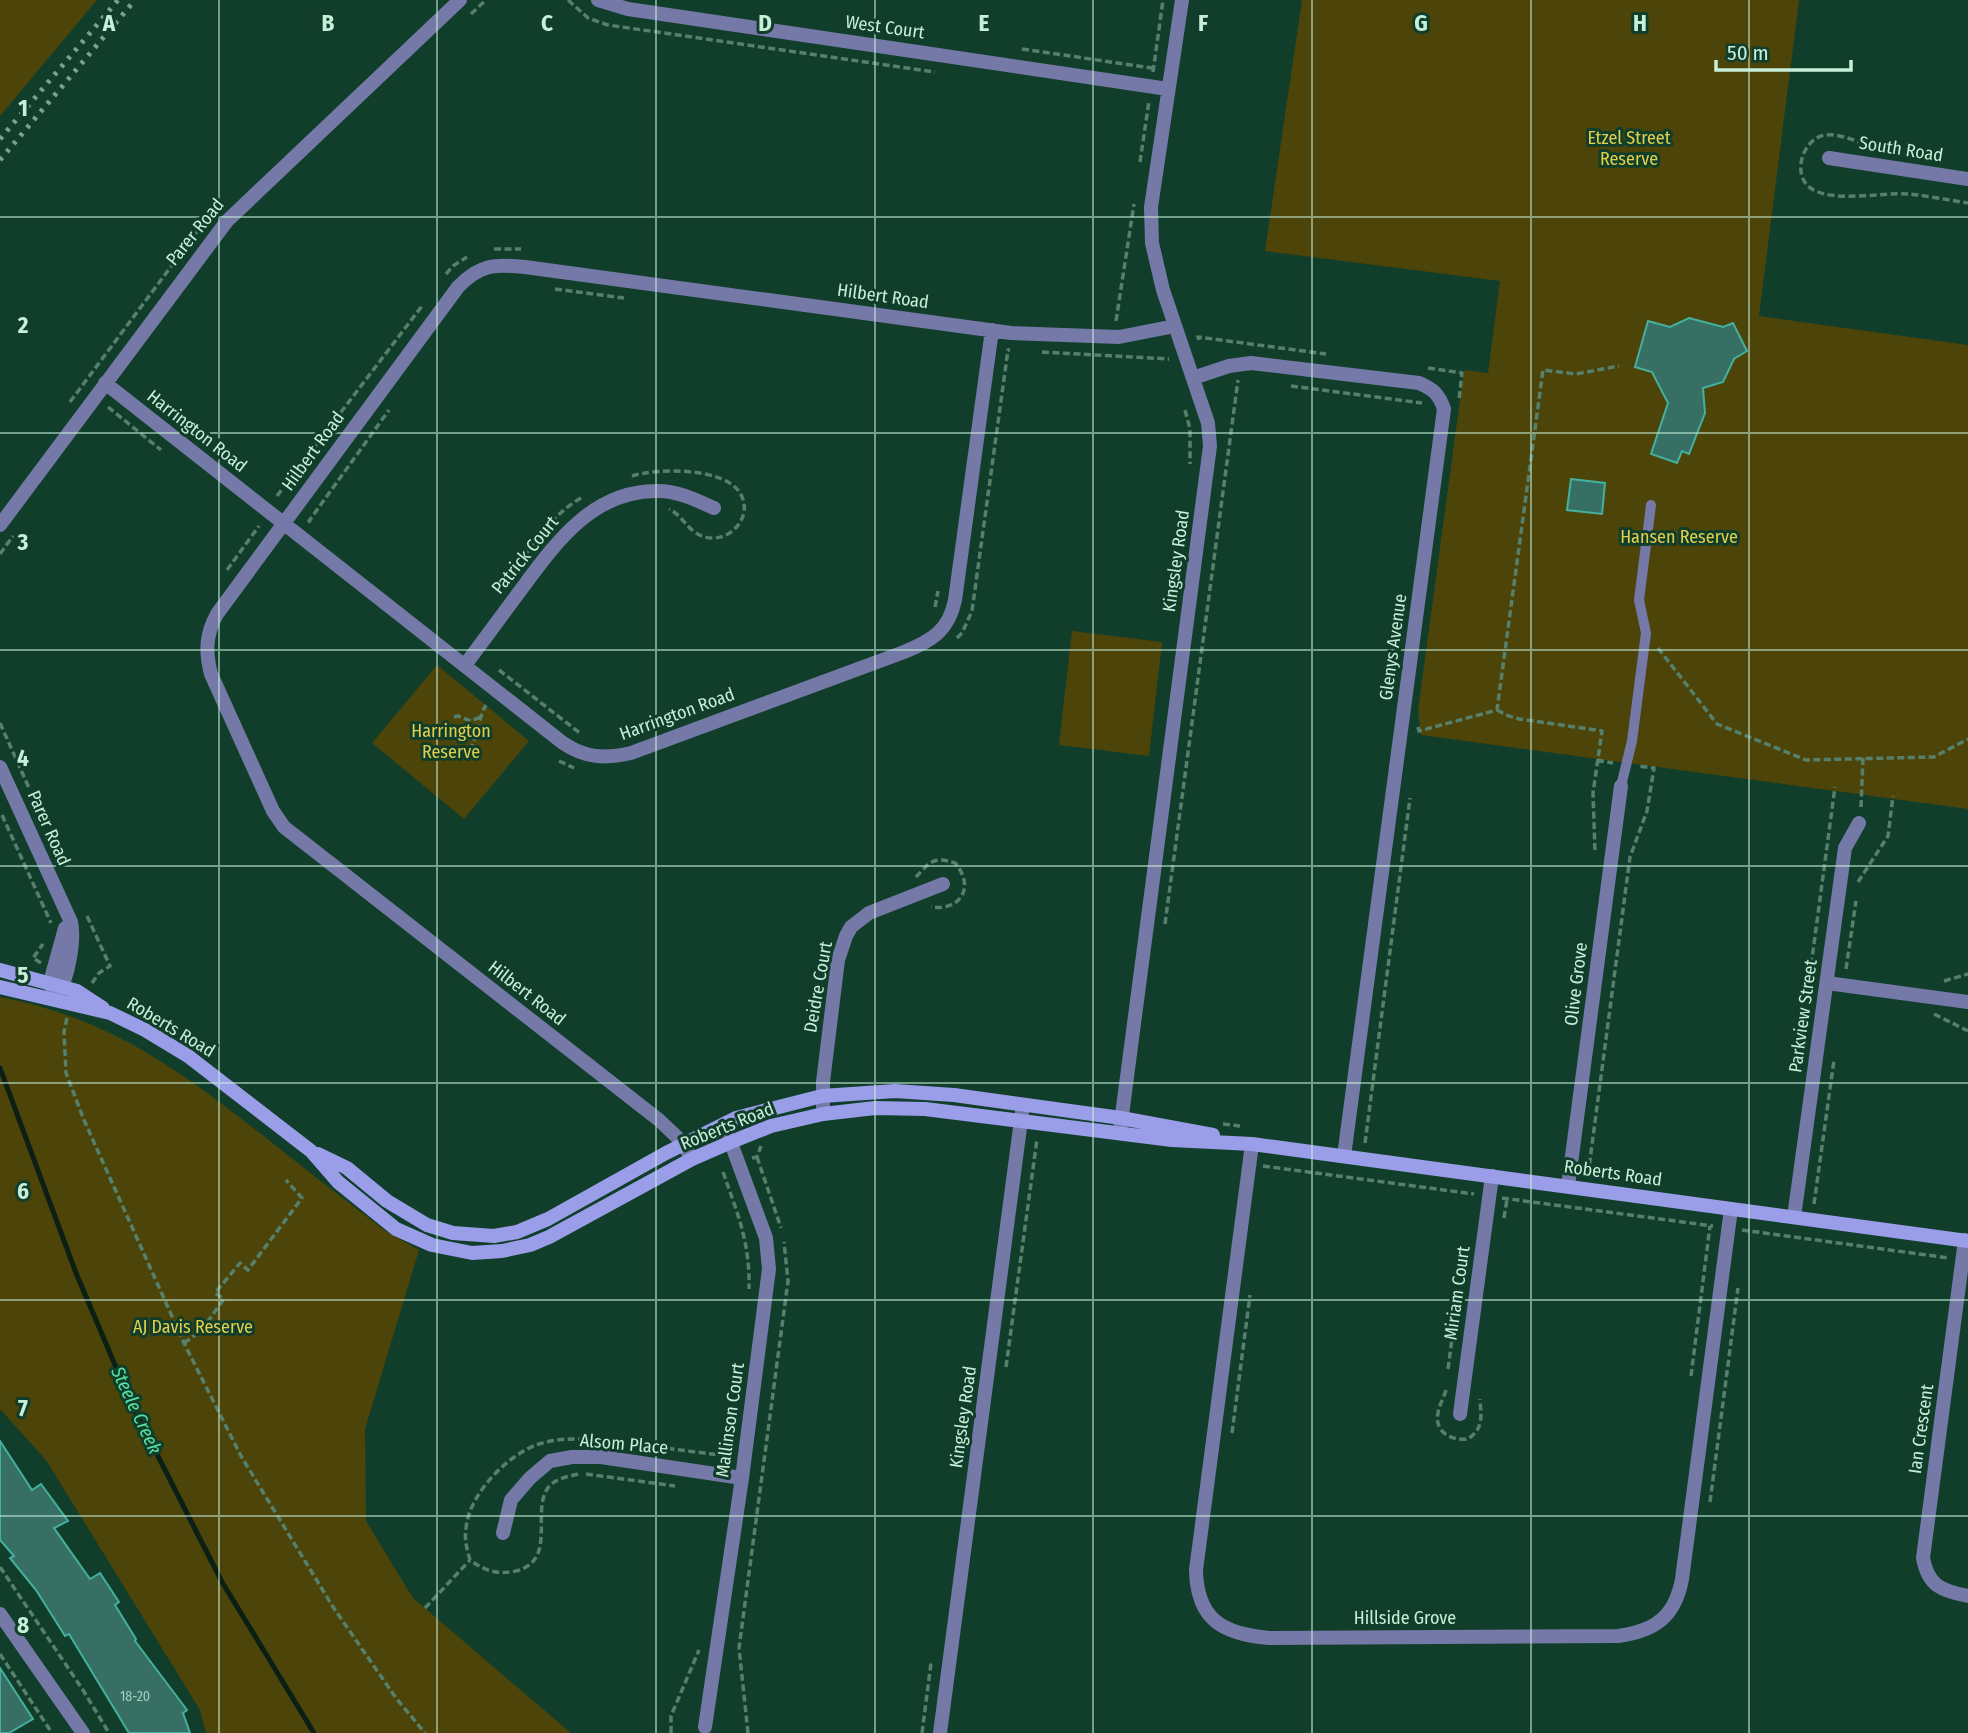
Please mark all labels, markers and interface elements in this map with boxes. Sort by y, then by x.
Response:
text: A [102,9,116,37]
text: B [322,9,335,37]
text: C [541,9,553,37]
text: D [758,9,772,37]
text: E [979,9,990,37]
text: F [1198,9,1208,37]
text: G [1414,9,1428,37]
text: H [1633,9,1647,37]
street label: West Court [844,11,926,43]
scale bar [1716,28,1851,72]
text: 50 m [1727,40,1769,66]
text: 1 [18,94,28,122]
park label: Etzel Street Reserve [1587,127,1671,170]
street label: South Road [1857,132,1945,166]
street label: Parer Road [161,194,229,270]
street label: Hilbert Road [836,279,930,313]
text: 2 [17,311,29,339]
street label: Harrington Road [143,385,251,477]
street label: Hilbert Road [277,407,349,495]
street label: Kingsley Road [1158,509,1194,613]
street label: Patrick Court [487,511,563,599]
park label: Hansen Reserve [1620,526,1738,548]
text: 3 [17,528,29,556]
street label: Glenys Avenue [1375,592,1411,702]
street label: Harrington Road [616,683,738,745]
park label: Harrington Reserve [411,720,491,763]
text: 4 [17,744,29,772]
street label: Parer Road [23,787,75,869]
street label: Deidre Court [799,940,837,1034]
street label: Olive Grove [1560,941,1592,1027]
street label: Hilbert Road [484,956,570,1030]
street label: Parkview Street [1784,958,1822,1074]
text: 5 [17,961,29,989]
street label: Roberts Road [123,992,219,1062]
street label: Roberts Road [677,1097,777,1155]
street label: Roberts Road [1563,1155,1663,1191]
text: 6 [17,1177,29,1205]
street label: Miriam Court [1440,1244,1475,1342]
park label: AJ Davis Reserve [133,1316,253,1338]
street label: Mallinson Court [711,1361,749,1479]
water label: Steele Creek [106,1362,167,1458]
street label: Kingsley Road [945,1365,981,1469]
street label: Ian Crescent [1904,1383,1938,1475]
text: 7 [18,1394,28,1422]
street label: Alsom Place [579,1429,669,1459]
street label: Hillside Grove [1354,1607,1456,1629]
text: 8 [17,1611,29,1639]
house number: 18-20 [120,1688,150,1705]

